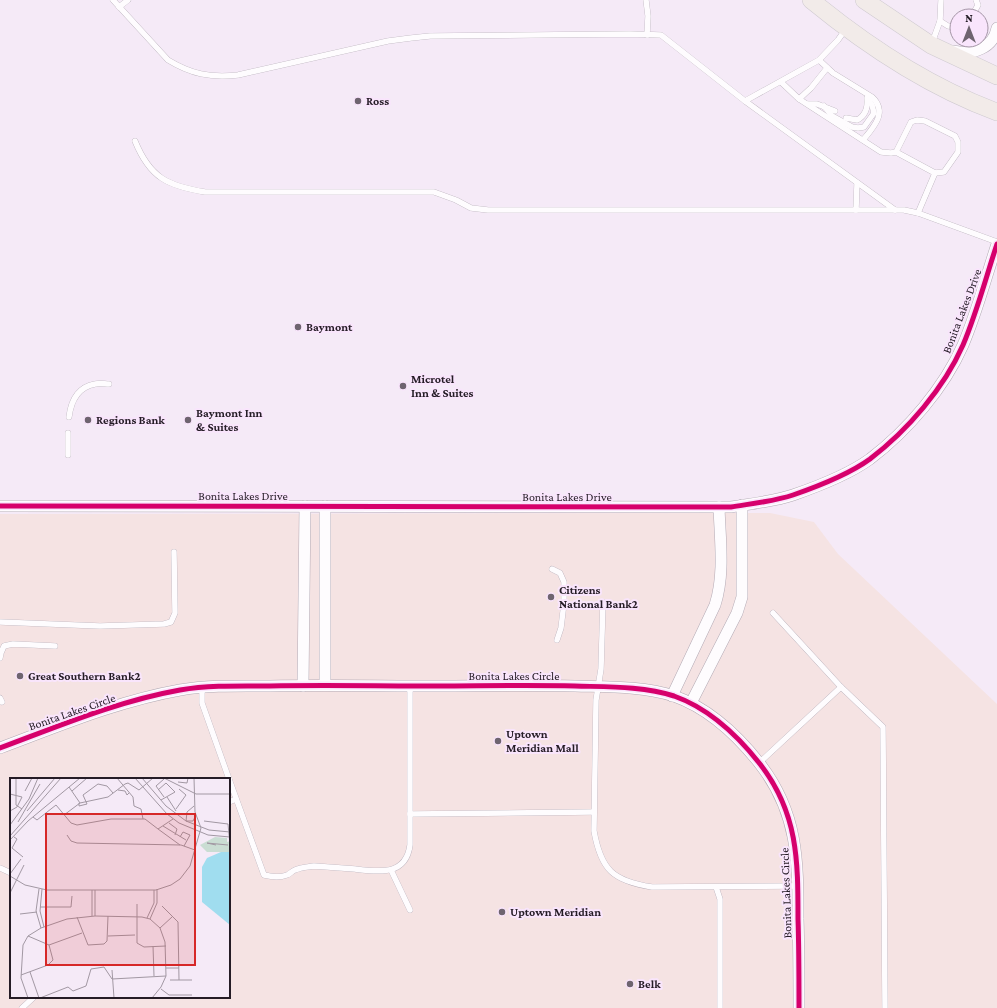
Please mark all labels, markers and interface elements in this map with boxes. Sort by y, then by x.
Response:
north arrow [949,8,989,48]
text: N [965,12,973,24]
place label: Ross [366,94,389,108]
marker: Ross [353,96,363,106]
street label: Bonita Lakes Drive [939,267,985,355]
place label: Baymont [306,320,353,334]
marker: Baymont [293,322,303,332]
place label: Microtel Inn & Suites [411,372,474,400]
marker: Microtel Inn & Suites [398,381,408,391]
place label: Baymont Inn & Suites [196,406,263,434]
place label: Regions Bank [96,413,165,427]
marker: Regions Bank [83,415,93,425]
marker: Baymont Inn & Suites [183,415,193,425]
street label: Bonita Lakes Drive [198,489,288,503]
street label: Bonita Lakes Drive [522,490,612,504]
place label: Citizens National Bank2 [559,583,638,611]
marker: Citizens National Bank2 [546,592,556,602]
place label: Great Southern Bank2 [28,669,141,683]
street label: Bonita Lakes Circle [469,669,559,683]
marker: Great Southern Bank2 [15,671,25,681]
street label: Bonita Lakes Circle [27,691,117,733]
place label: Uptown Meridian Mall [506,727,579,755]
marker: Uptown Meridian Mall [493,736,503,746]
inset map [10,778,230,998]
street label: Bonita Lakes Circle [777,847,795,939]
place label: Uptown Meridian [510,905,601,919]
marker: Uptown Meridian [497,907,507,917]
place label: Belk [638,977,661,991]
marker: Belk [625,979,635,989]

